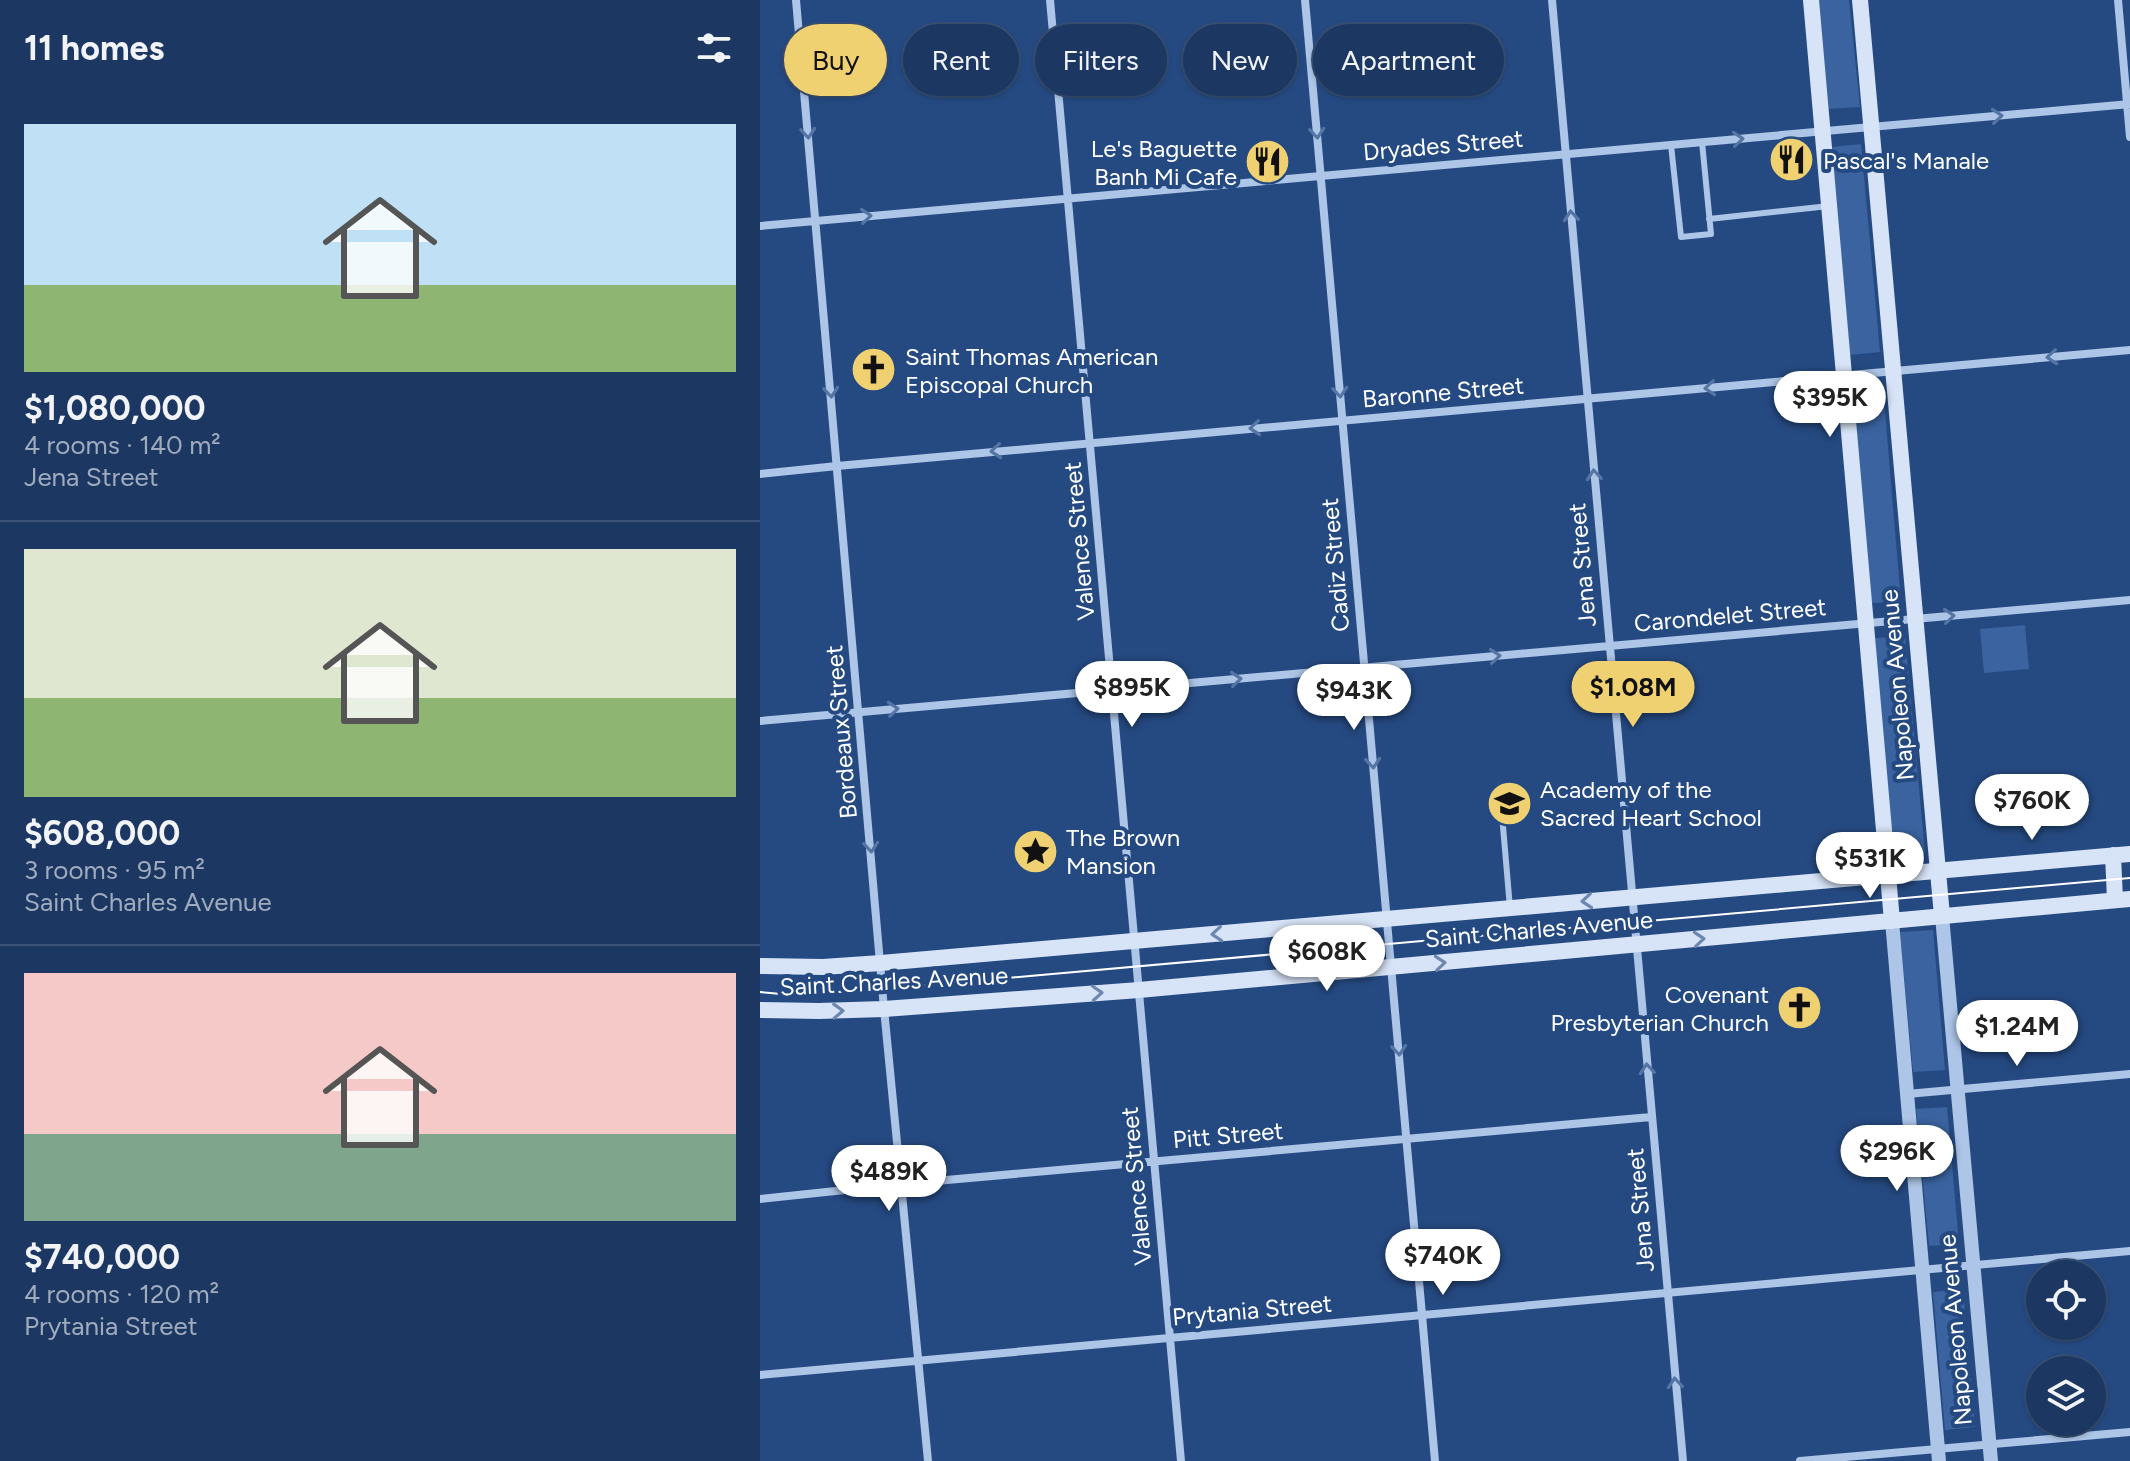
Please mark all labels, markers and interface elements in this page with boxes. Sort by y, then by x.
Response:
chip: Buy [784,24,887,96]
chip: Rent [903,24,1019,96]
chip: Filters [1035,24,1167,96]
chip: New [1183,24,1297,96]
chip: Apartment [1313,24,1504,96]
icon: filters [692,26,736,70]
text: 11 homes [24,28,164,69]
one-way arrow [1991,107,2004,124]
street label: Dryades Street [1362,124,1524,166]
one-way arrow [799,127,816,140]
one-way arrow [1308,127,1325,140]
one-way arrow [1732,130,1745,147]
place label: Le's Baguette Banh Mi Cafe [1091,134,1237,191]
restaurant icon: Pascal's Manale [1768,136,1816,184]
restaurant icon: Le's Baguette Banh Mi Cafe [1244,138,1292,186]
place label: Pascal's Manale [1823,146,1989,175]
icon: home [308,176,452,320]
one-way arrow [859,208,872,225]
one-way arrow [1563,209,1580,222]
place label: Saint Thomas American Episcopal Church [905,342,1158,399]
church icon: Saint Thomas American Episcopal Church [850,346,898,394]
one-way arrow [2045,349,2058,366]
street label: Baronne Street [1361,370,1525,414]
pin: $395K [1774,371,1886,439]
one-way arrow [1703,379,1716,396]
text: $395K [1792,381,1868,413]
one-way arrow [822,386,839,399]
one-way arrow [1331,386,1348,399]
text: $1,080,000 [24,388,206,429]
one-way arrow [1249,420,1262,437]
text: 4 rooms · 140 m² [24,429,221,461]
one-way arrow [990,443,1003,460]
text: Jena Street [24,461,159,493]
street label: Valence Street [1058,461,1100,621]
one-way arrow [1586,468,1603,481]
street label: Cadiz Street [1315,497,1355,633]
street label: Jena Street [1562,502,1602,628]
street label: Napoleon Avenue [1874,588,1920,782]
street label: Carondelet Street [1633,592,1827,638]
icon: home [308,601,452,745]
one-way arrow [1943,607,1956,624]
street label: Bordeaux Street [819,644,863,820]
one-way arrow [1489,648,1502,665]
pin: $895K [1076,661,1188,729]
pin: $1.08M [1568,661,1698,729]
pin: $943K [1298,664,1410,732]
text: $895K [1093,671,1171,703]
one-way arrow [1230,671,1243,688]
text: $1.08M [1590,671,1676,703]
text: $943K [1315,674,1393,706]
one-way arrow [887,701,900,718]
one-way arrow [1364,757,1381,770]
pin: $760K [1976,774,2088,842]
place label: Academy of the Sacred Heart School [1540,775,1762,832]
school or university icon: Academy of the Sacred Heart School [1485,779,1533,827]
text: $760K [1993,784,2071,816]
text: $608,000 [24,813,180,854]
place label: The Brown Mansion [1066,823,1180,880]
place icon: The Brown Mansion [1011,827,1059,875]
pin: $531K [1814,832,1926,900]
one-way arrow [862,841,879,854]
text: $531K [1834,842,1906,874]
text: 3 rooms · 95 m² [24,854,205,886]
text: Saint Charles Avenue [24,886,272,918]
one-way arrow [1580,893,1593,910]
street label: Saint Charles Avenue [1424,905,1654,953]
one-way arrow [1210,925,1223,942]
pin: $608K [1271,925,1383,993]
one-way arrow [1693,930,1706,947]
text: $608K [1287,935,1367,967]
one-way arrow [1434,954,1447,971]
street label: Saint Charles Avenue [779,961,1009,1001]
place label: Covenant Presbyterian Church [1551,980,1769,1037]
church icon: Covenant Presbyterian Church [1776,984,1824,1032]
one-way arrow [1091,985,1104,1002]
pin: $1.24M [1952,1000,2082,1068]
one-way arrow [832,1002,845,1019]
text: $1.24M [1974,1010,2060,1042]
icon: home [308,1025,452,1169]
one-way arrow [1390,1044,1407,1057]
one-way arrow [1639,1062,1656,1075]
street label: Valence Street [1115,1106,1157,1266]
street label: Pitt Street [1172,1116,1284,1154]
pin: $296K [1841,1125,1953,1193]
text: $296K [1859,1135,1935,1167]
pin: $489K [833,1145,945,1213]
street label: Jena Street [1620,1147,1660,1273]
text: $489K [849,1155,929,1187]
pin: $740K [1387,1229,1499,1297]
street label: Napoleon Avenue [1932,1233,1978,1427]
text: $740,000 [24,1237,180,1278]
text: $740K [1403,1239,1483,1271]
map controls [2026,1260,2106,1436]
button: locate [2026,1260,2106,1340]
text: 4 rooms · 120 m² [24,1278,219,1310]
street label: Prytania Street [1171,1289,1333,1331]
text: Prytania Street [24,1310,197,1342]
button: layers [2026,1356,2106,1436]
one-way arrow [1667,1376,1684,1389]

